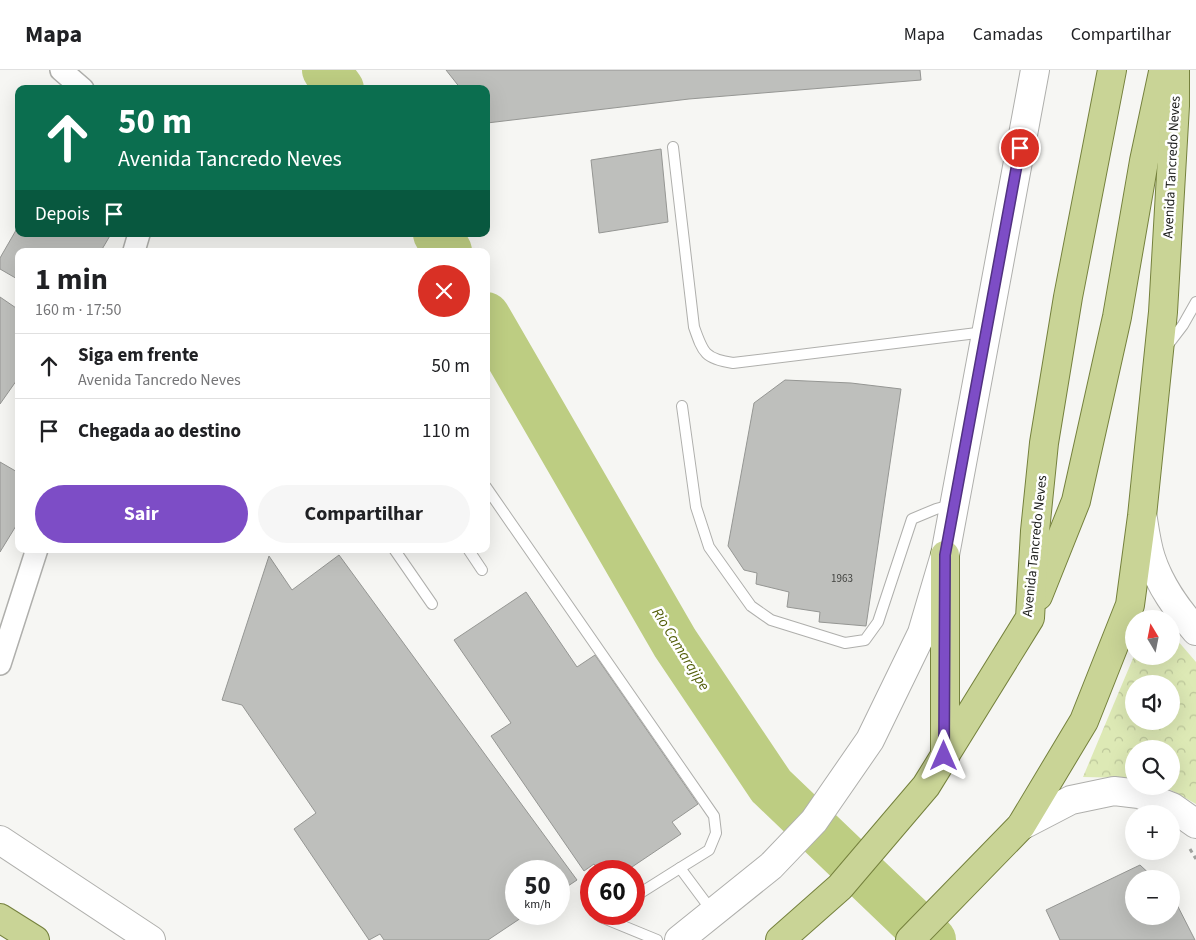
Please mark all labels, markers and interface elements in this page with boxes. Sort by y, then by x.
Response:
text: Mapa [25,17,82,52]
text: Mapa [904,22,945,47]
text: Camadas [973,22,1043,47]
text: Compartilhar [1071,22,1171,47]
street label: Avenida Tancredo Neves [1158,95,1186,239]
text: 50 m [118,97,192,147]
icon: ahead [35,105,100,170]
pin [999,127,1041,169]
icon: arrive [1006,134,1034,162]
text: Avenida Tancredo Neves [118,143,342,175]
icon: arrive [100,200,128,228]
text: Depois [35,201,90,228]
text: 1 min [35,258,108,301]
button: close [418,265,470,317]
text: 160 m · 17:50 [35,299,122,321]
text: Siga em frente [78,342,199,369]
icon: ahead [35,352,63,380]
text: 50 m [432,353,470,380]
text: Avenida Tancredo Neves [78,369,241,391]
icon: arrive [35,417,63,445]
text: Chegada ao destino [78,418,241,445]
text: 110 m [422,418,470,445]
street label: Avenida Tancredo Neves [1018,474,1052,618]
button: Sair [35,485,248,543]
button: Compartilhar [258,485,470,543]
house number: 1963 [831,571,853,586]
water label: Rio Camarajipe [647,604,714,695]
north arrow [1125,610,1180,665]
map controls [1125,610,1180,925]
button: sound [1125,675,1180,730]
position arrow [917,729,969,781]
button: search [1125,740,1180,795]
button: + [1125,805,1180,860]
speed limit sign: 60 [580,860,645,925]
text: 50 [524,868,551,904]
button: − [1125,870,1180,925]
text: km/h [524,896,551,913]

